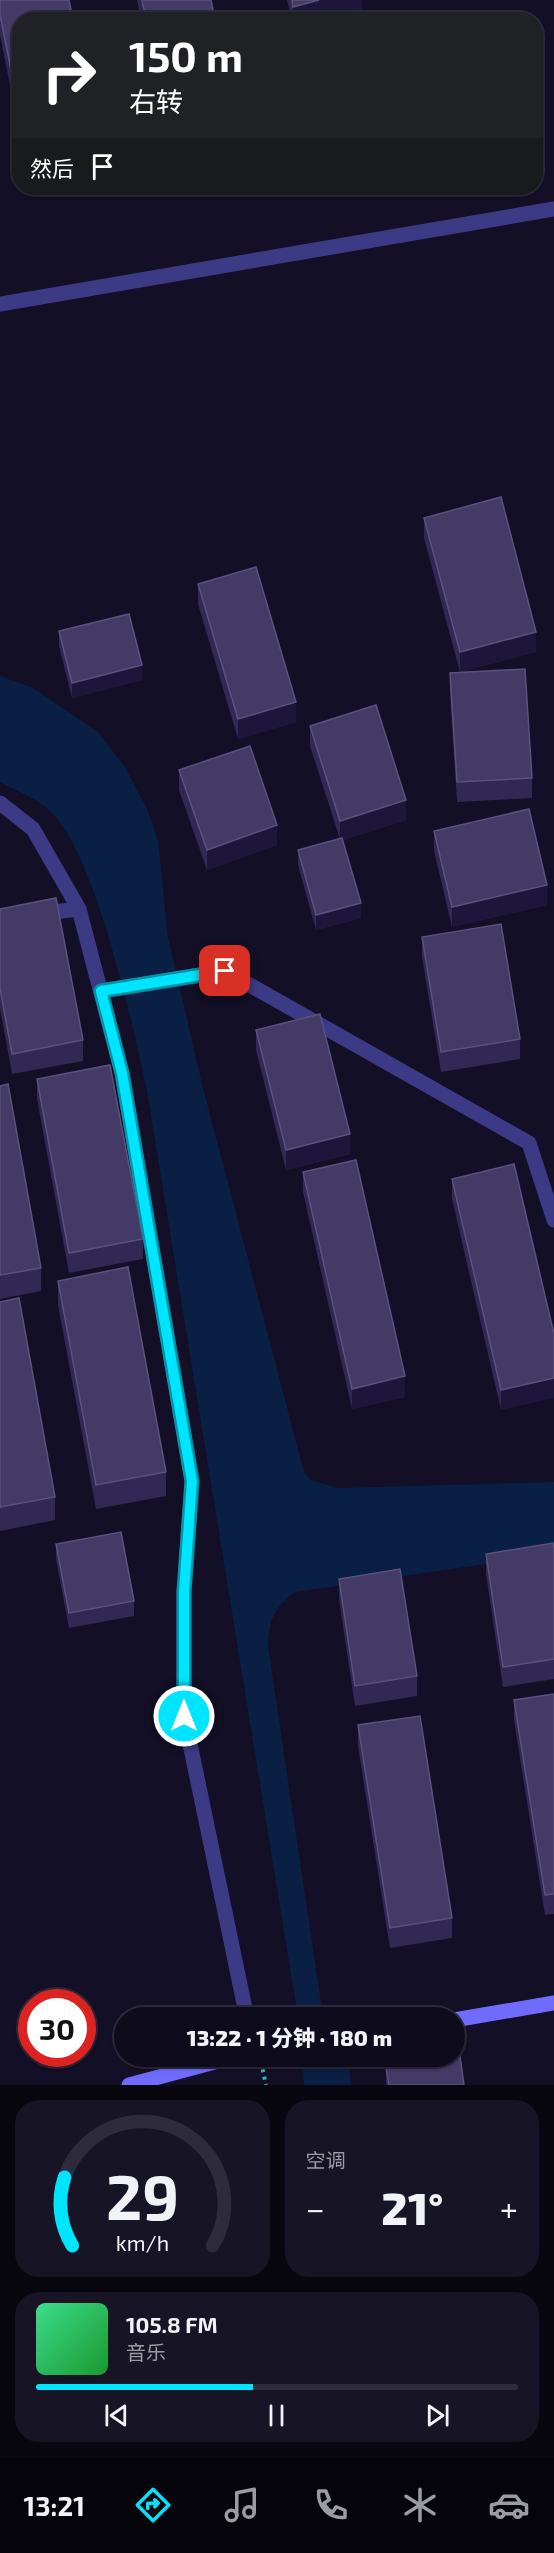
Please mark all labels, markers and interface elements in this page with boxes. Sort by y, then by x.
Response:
text: 150 m [129,30,243,80]
icon: right [30,36,108,114]
text: 右转 [129,85,183,117]
icon: arrive [86,150,119,183]
text: 然后 [30,155,74,181]
pin [199,945,250,996]
icon: arrive [208,954,241,987]
position arrow [152,1684,216,1748]
speed limit sign: 30 [18,1989,96,2067]
text: 13:22 · 1 分钟 · 180 m [187,2024,392,2050]
text: 空调 [306,2148,346,2172]
text: 29 [106,2158,179,2233]
text: 21° [381,2180,443,2234]
text: − [306,2188,325,2228]
text: + [500,2188,518,2228]
text: km/h [116,2230,169,2255]
text: 105.8 FM [126,2311,218,2337]
text: 音乐 [126,2340,166,2364]
icon: previous [100,2399,133,2432]
icon: pause [260,2399,293,2432]
icon: next [421,2399,454,2432]
icon: directions [132,2484,174,2526]
icon: music [221,2484,263,2526]
icon: phone [310,2484,352,2526]
icon: climate [399,2484,441,2526]
icon: car [488,2484,530,2526]
text: 13:21 [24,2489,85,2521]

